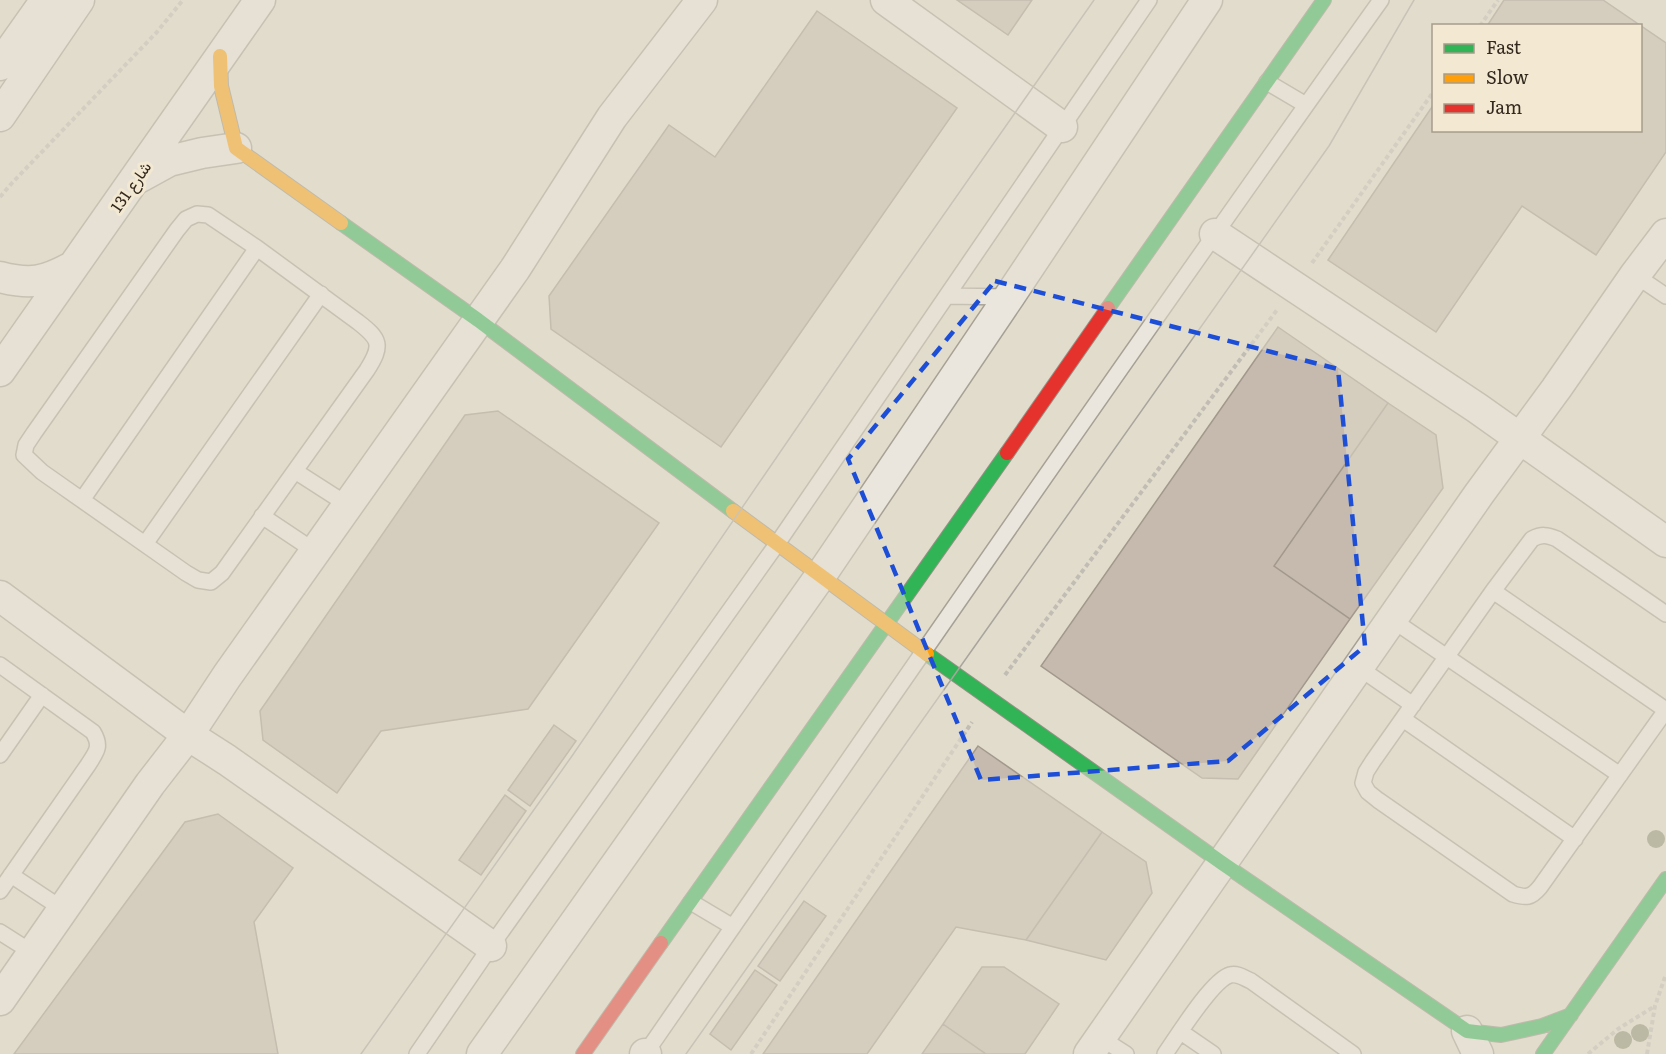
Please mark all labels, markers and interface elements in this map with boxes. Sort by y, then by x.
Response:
legend [1432,24,1642,132]
text: Fast [1486,33,1522,60]
text: Slow [1486,63,1529,90]
text: Jam [1486,93,1522,120]
street label: شارع 131 [104,156,157,217]

